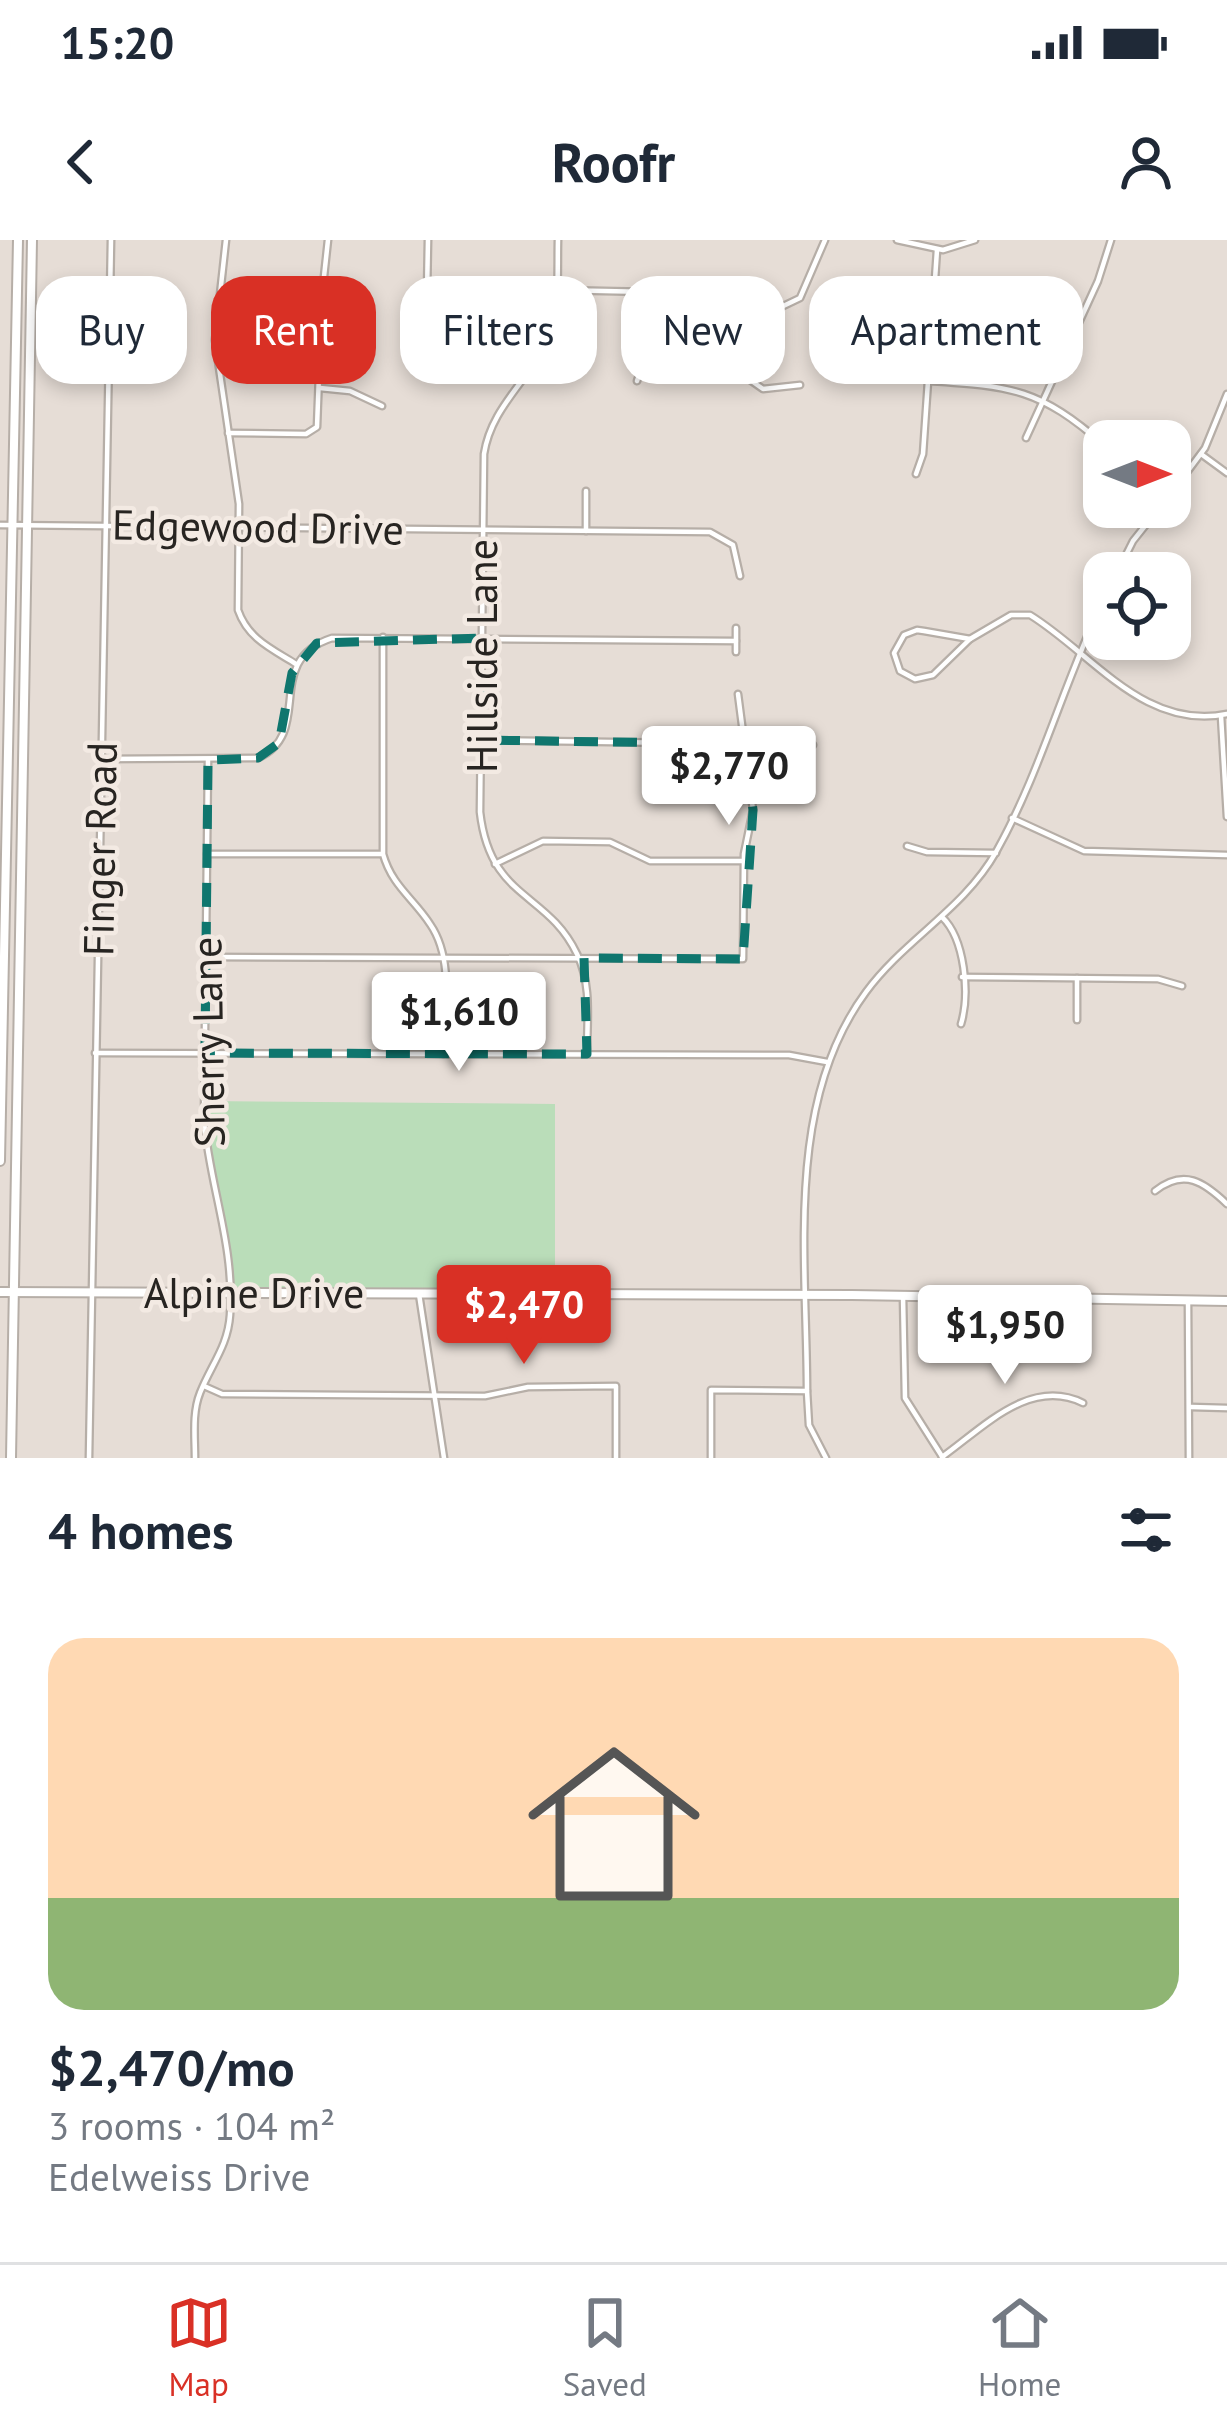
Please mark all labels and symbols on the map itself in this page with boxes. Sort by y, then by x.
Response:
north arrow [1083,420,1191,528]
street label: Edgewood Drive [112,496,404,557]
street label: Hillside Lane [454,539,509,773]
pin: $2,770 [631,726,827,828]
street label: Finger Road [70,741,129,957]
street label: Sherry Lane [178,936,237,1148]
pin: $1,610 [361,972,557,1074]
street label: Alpine Drive [144,1265,364,1320]
pin: $2,470 [426,1265,622,1367]
pin: $1,950 [907,1285,1103,1387]

